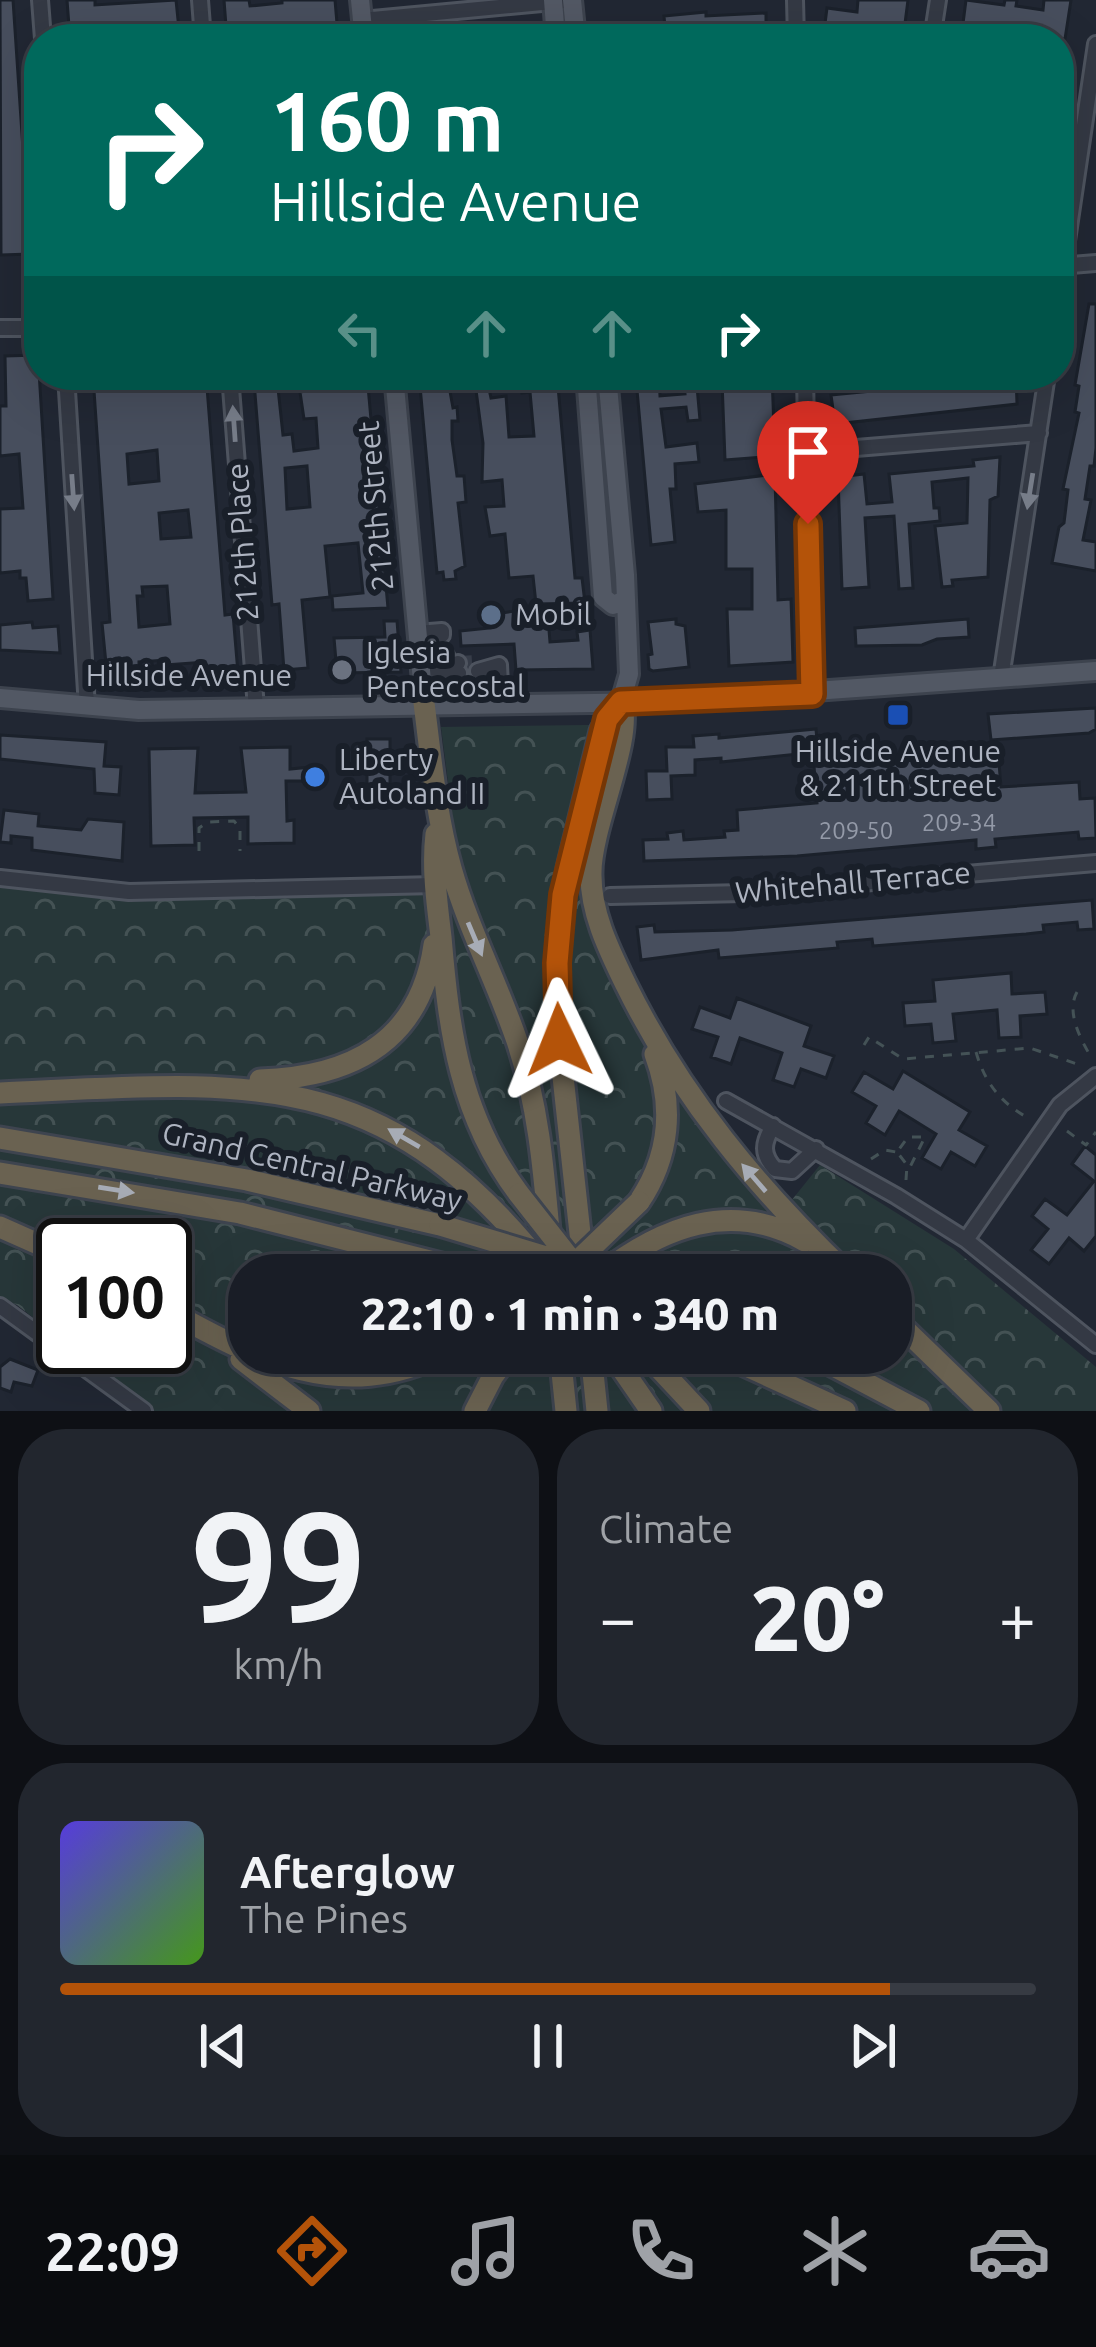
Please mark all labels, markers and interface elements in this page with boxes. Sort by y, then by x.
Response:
icon: right [72,72,228,228]
text: 160 m [270,73,504,167]
text: Hillside Avenue [270,171,641,231]
icon: left [327,300,393,366]
icon: ahead [453,300,519,366]
icon: ahead [579,300,645,366]
icon: right [705,300,771,366]
pin [757,401,859,524]
one-way arrow [224,405,243,442]
icon: arrive [775,419,841,485]
street label: 212th Street [351,420,399,592]
street label: 212th Place [220,462,264,622]
one-way arrow [1020,472,1039,510]
one-way arrow [64,474,83,511]
place label: Mobil [515,597,591,631]
marker: Mobil [478,602,504,628]
place label: Iglesia Pentecostal [366,635,525,703]
marker: Iglesia Pentecostal [329,657,355,683]
street label: Hillside Avenue [86,658,292,692]
marker: Hillside Avenue & 211th Street [885,702,911,728]
place label: Hillside Avenue & 211th Street [795,734,1001,802]
place label: Liberty Autoland II [339,742,485,810]
marker: Liberty Autoland II [302,764,328,790]
house number: 209-34 [922,809,996,836]
house number: 209-50 [819,817,893,844]
street label: Whitehall Terrace [734,855,972,909]
one-way arrow [466,922,486,957]
position arrow [496,977,622,1103]
street label: Grand Central Parkway [159,1115,465,1217]
one-way arrow [387,1128,421,1149]
one-way arrow [741,1164,767,1194]
one-way arrow [97,1182,135,1200]
speed limit sign: 100 [36,1218,192,1374]
text: 22:10 · 1 min · 340 m [361,1288,779,1339]
text: 99 [191,1478,366,1652]
text: Climate [599,1507,733,1550]
text: 20° [750,1567,885,1668]
text: − [599,1580,636,1654]
text: + [999,1580,1036,1654]
text: km/h [233,1643,324,1686]
text: Afterglow [240,1846,455,1897]
text: The Pines [240,1897,408,1940]
icon: previous [190,2013,256,2079]
icon: pause [515,2013,581,2079]
icon: next [840,2013,906,2079]
icon: directions [270,2209,354,2293]
icon: music [444,2209,528,2293]
icon: phone [619,2209,703,2293]
icon: climate [793,2209,877,2293]
icon: car [967,2209,1051,2293]
text: 22:09 [45,2221,180,2281]

